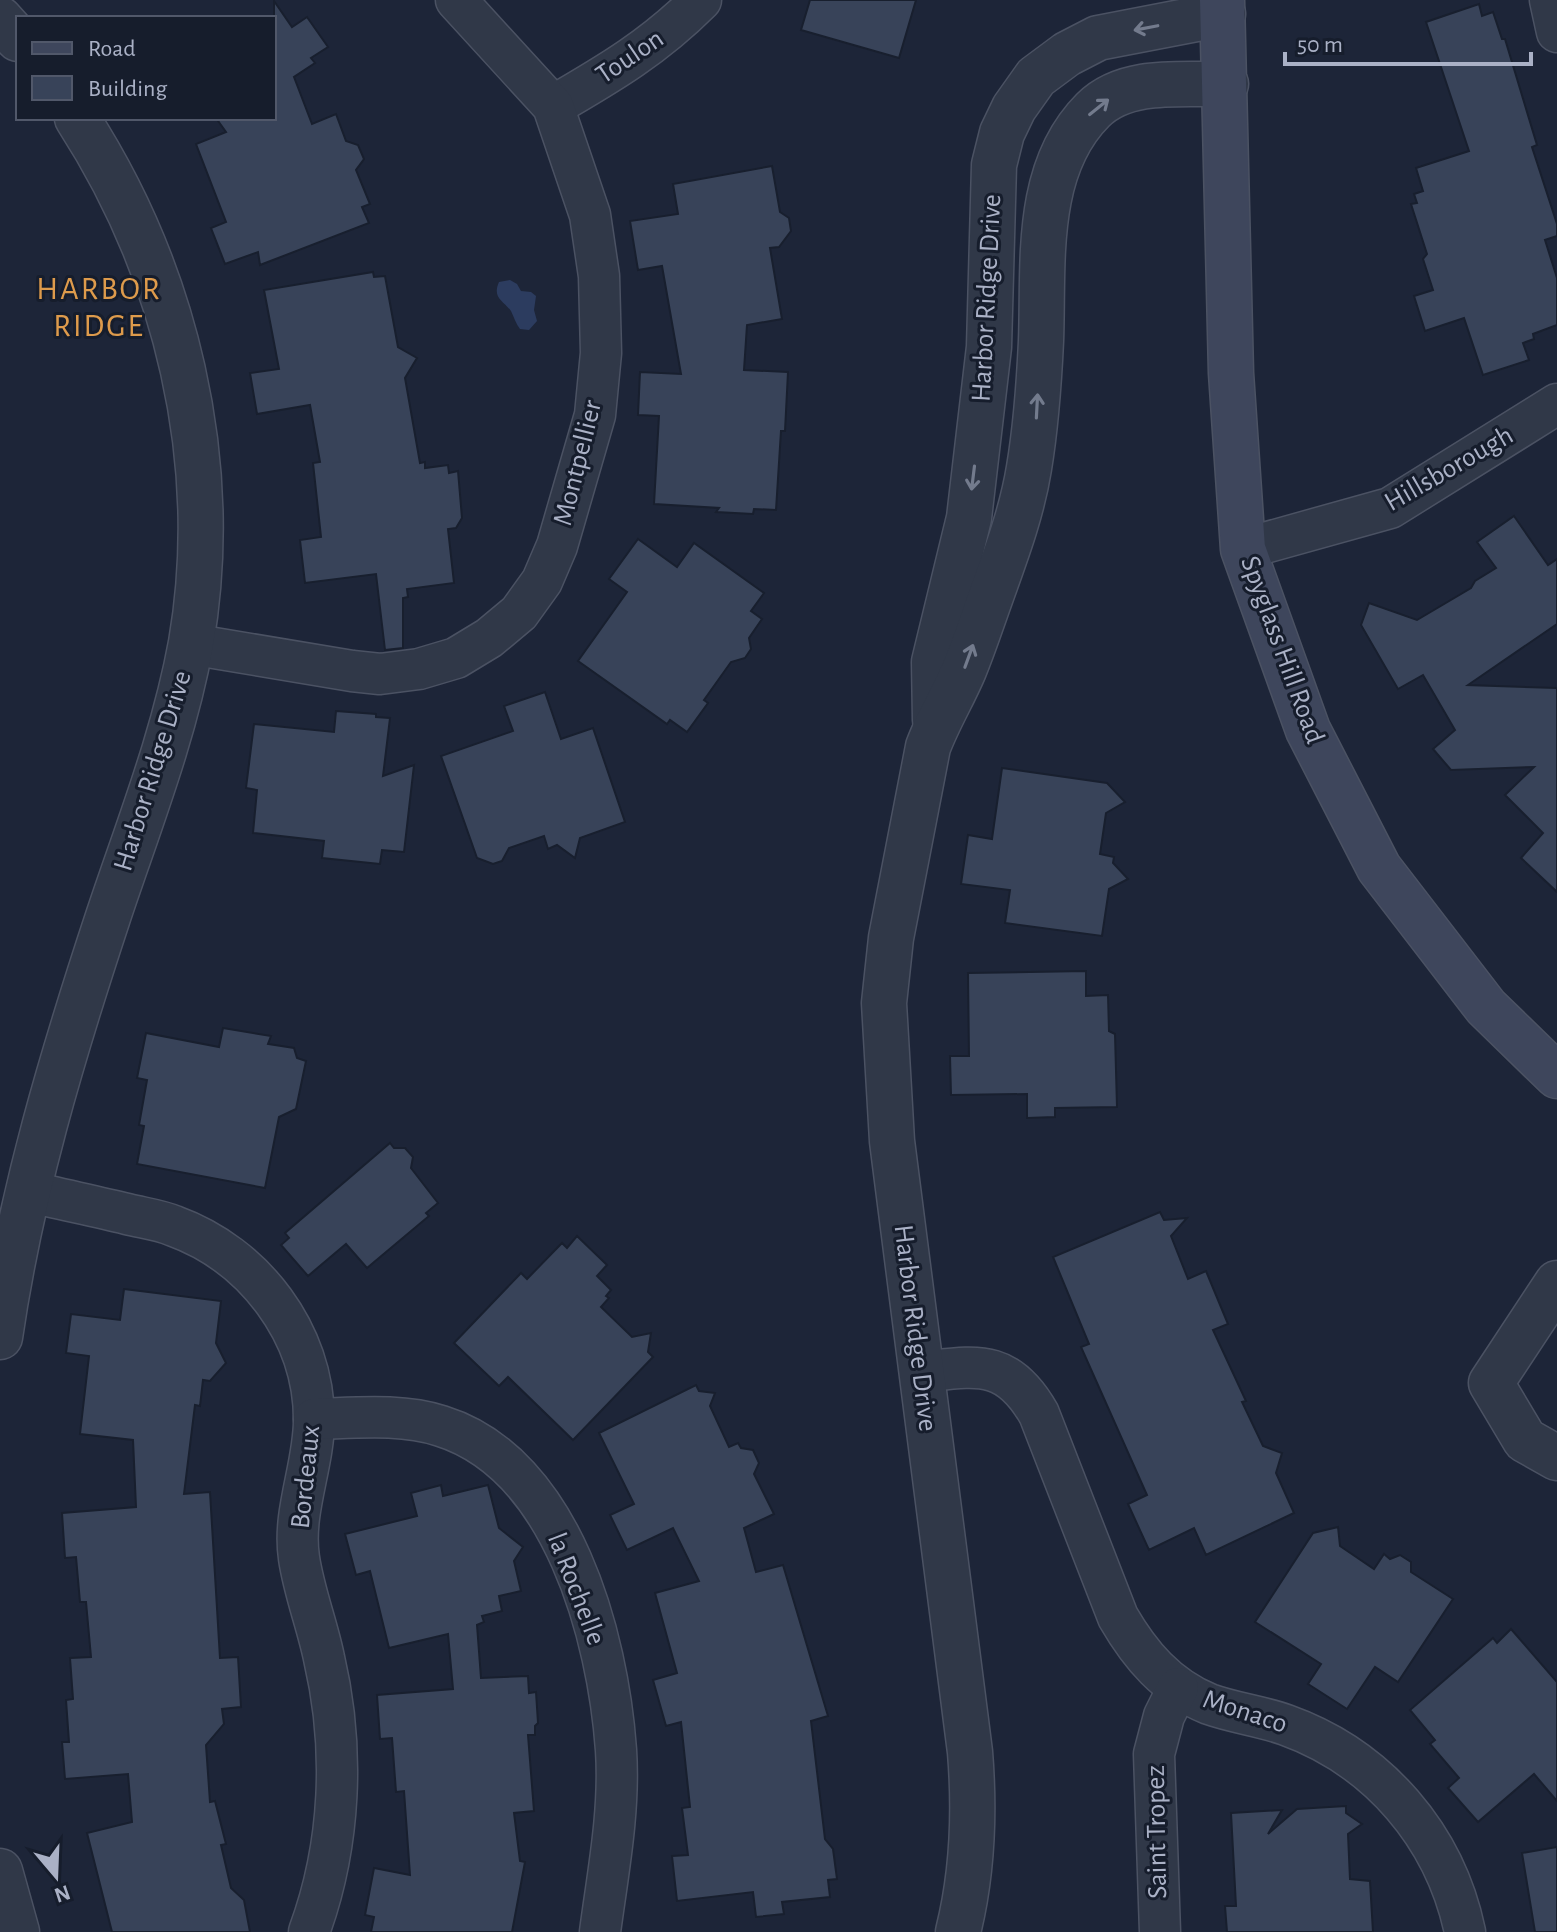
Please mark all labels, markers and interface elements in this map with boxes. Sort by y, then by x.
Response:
legend [16,16,276,120]
scale bar [1285,16,1531,66]
one-way arrow [1134,21,1160,36]
street label: Toulon [591,24,669,90]
text: 50 m [1297,33,1343,57]
text: Road [88,37,136,61]
text: Building [88,77,167,101]
one-way arrow [1089,98,1109,116]
street label: Harbor Ridge Drive [968,193,1006,403]
district label: HARBOR RIDGE [36,273,162,342]
one-way arrow [1029,393,1044,420]
street label: Montpellier [549,397,607,529]
street label: Hillsborough [1380,421,1518,517]
one-way arrow [966,465,981,491]
street label: Spyglass Hill Road [1235,552,1329,748]
one-way arrow [963,644,977,669]
street label: Harbor Ridge Drive [109,667,197,875]
street label: Harbor Ridge Drive [888,1223,942,1433]
street label: Bordeaux [287,1424,325,1530]
street label: la Rochelle [542,1529,610,1649]
street label: Monaco [1199,1685,1291,1739]
street label: Saint Tropez [1142,1765,1172,1899]
north arrow [16,1836,96,1916]
text: N [51,1881,73,1907]

